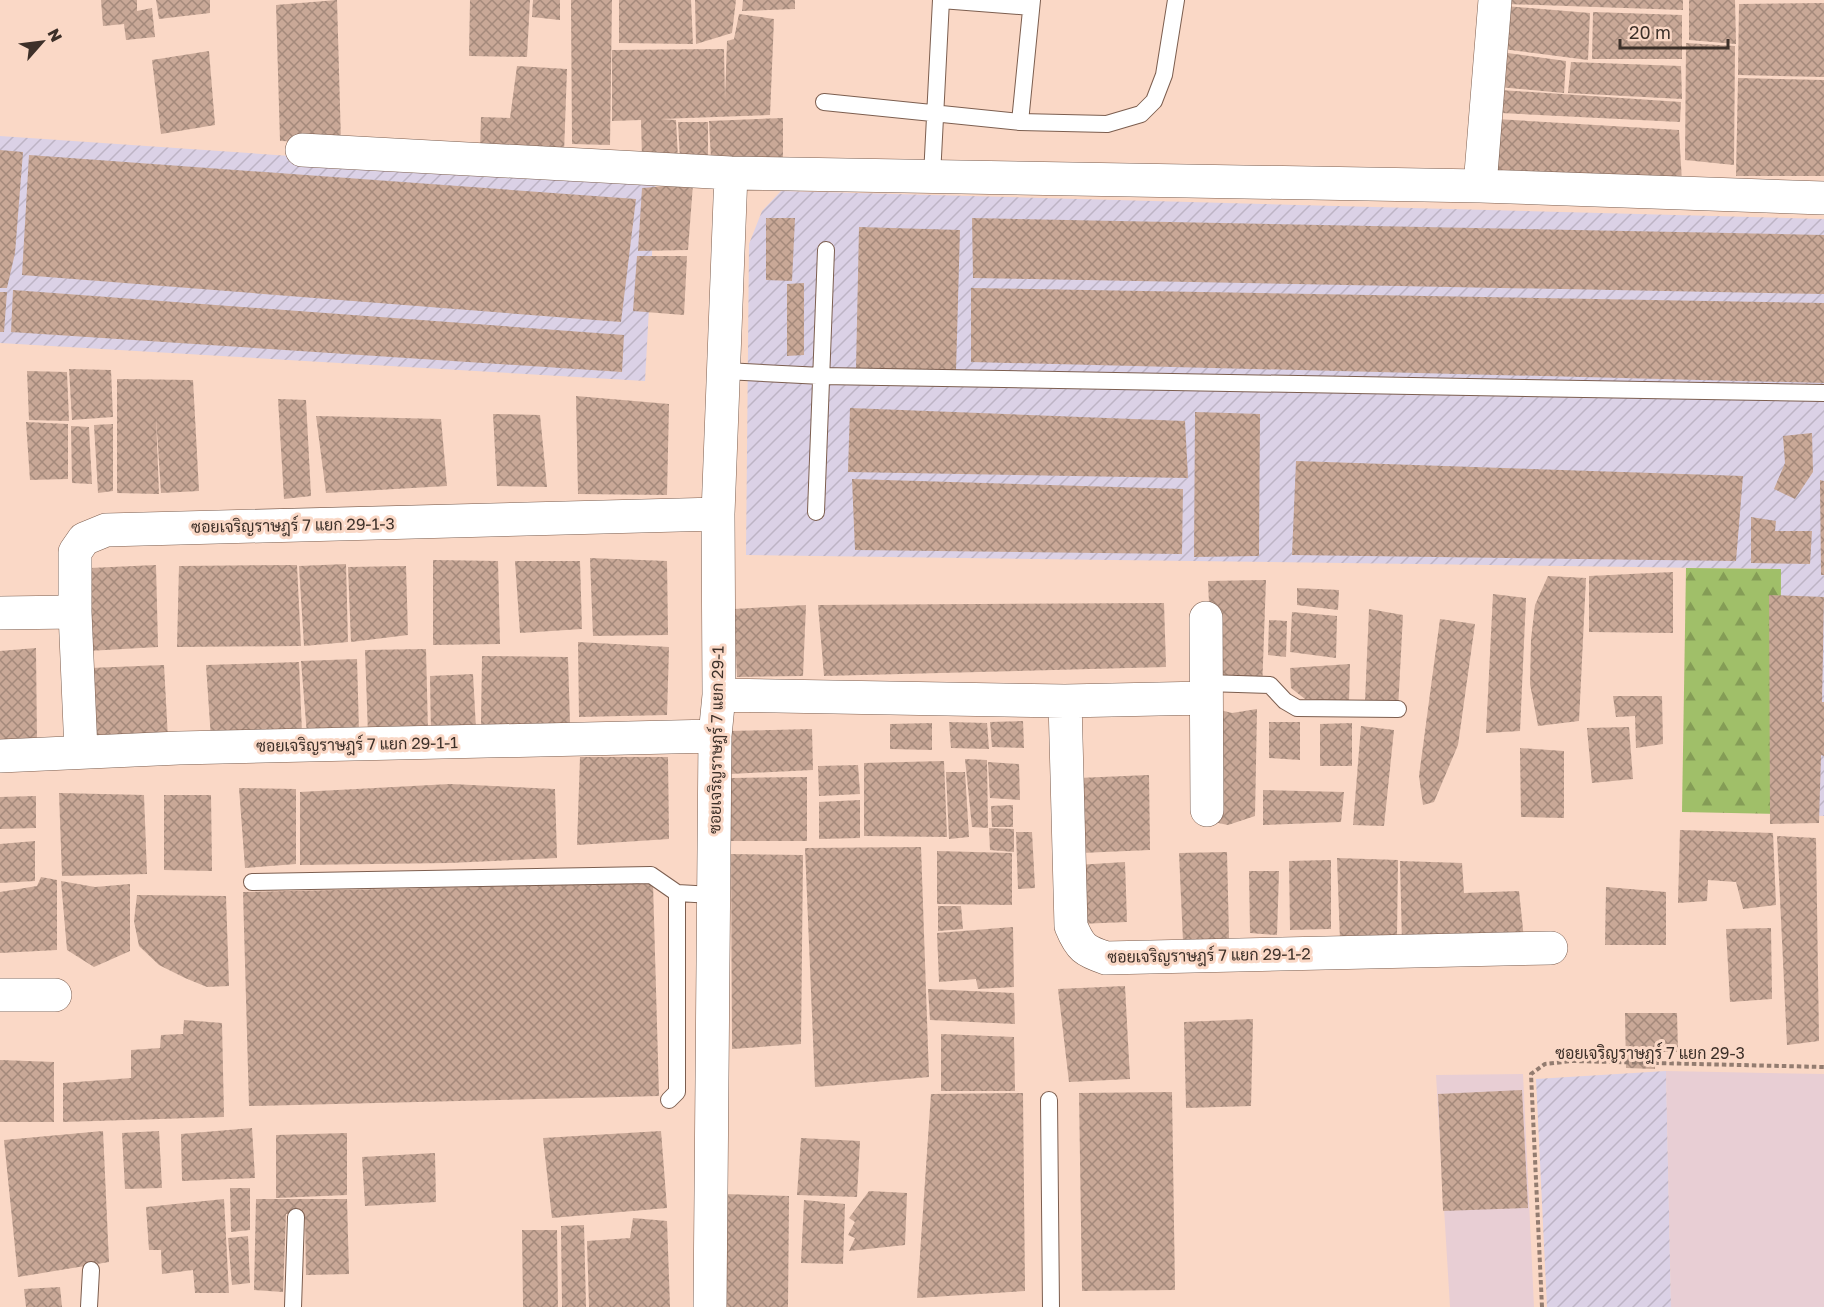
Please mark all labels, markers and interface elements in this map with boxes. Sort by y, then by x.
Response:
north arrow [12,12,72,72]
scale bar [1620,12,1728,50]
text: 20 m [1629,21,1671,43]
text: N [44,25,67,45]
street label: ซอยเจริญราษฎร์ 7 แยก 29-1-3 [191,511,395,538]
street label: ซอยเจริญราษฎร์ 7 แยก 29-1 [702,646,729,834]
street label: ซอยเจริญราษฎร์ 7 แยก 29-1-1 [256,730,458,757]
street label: ซอยเจริญราษฎร์ 7 แยก 29-1-2 [1107,941,1311,968]
street label: ซอยเจริญราษฎร์ 7 แยก 29-3 [1555,1041,1745,1064]

